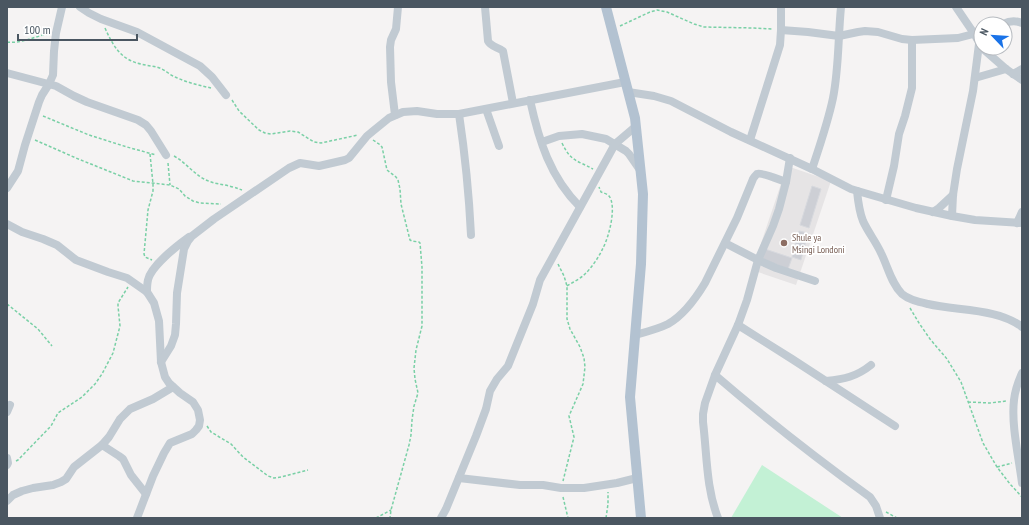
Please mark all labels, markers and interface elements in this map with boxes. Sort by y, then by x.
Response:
scale bar [18,16,137,42]
north arrow [973,16,1013,56]
text: 100 m [24,22,51,37]
text: N [976,26,992,37]
place label: Shule ya Msingi Londoni [792,231,845,256]
marker: Shule ya Msingi Londoni [779,238,789,248]

